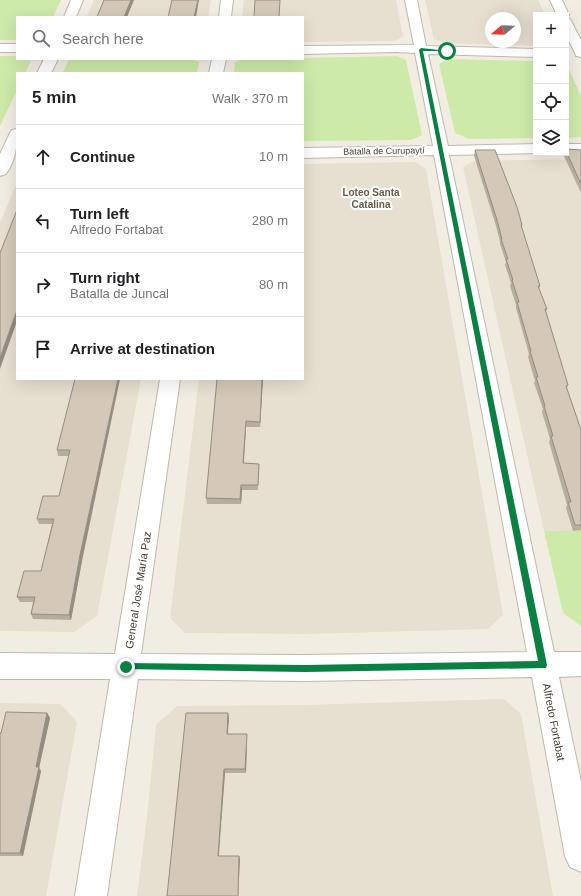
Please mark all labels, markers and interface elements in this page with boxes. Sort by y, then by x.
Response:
north arrow [485,12,521,48]
map controls [533,12,569,156]
button: + [533,12,569,48]
search box [16,16,304,60]
icon: search [30,27,52,49]
text: Search here [62,30,144,47]
route start [438,42,456,60]
button: − [533,48,569,84]
button: locate [533,84,569,120]
text: 5 min [32,88,76,107]
text: Walk · 370 m [212,91,288,106]
button: layers [533,120,569,156]
street label: Batalla de Curupaytí [343,145,425,157]
icon: ahead [32,146,54,168]
text: Continue [70,148,135,165]
text: 10 m [259,149,288,164]
district label: Loteo Santa Catalina [342,187,400,210]
text: Turn left [70,205,129,222]
icon: left [32,210,54,232]
text: 280 m [252,213,288,228]
text: Alfredo Fortabat [70,222,163,237]
text: Turn right [70,269,140,286]
icon: right [32,274,54,296]
text: 80 m [259,277,288,292]
text: Batalla de Juncal [70,286,169,301]
icon: arrive [32,338,54,360]
text: Arrive at destination [70,340,215,357]
street label: General José María Paz [123,530,153,650]
route end [117,658,135,676]
street label: Alfredo Fortabat [541,682,567,762]

